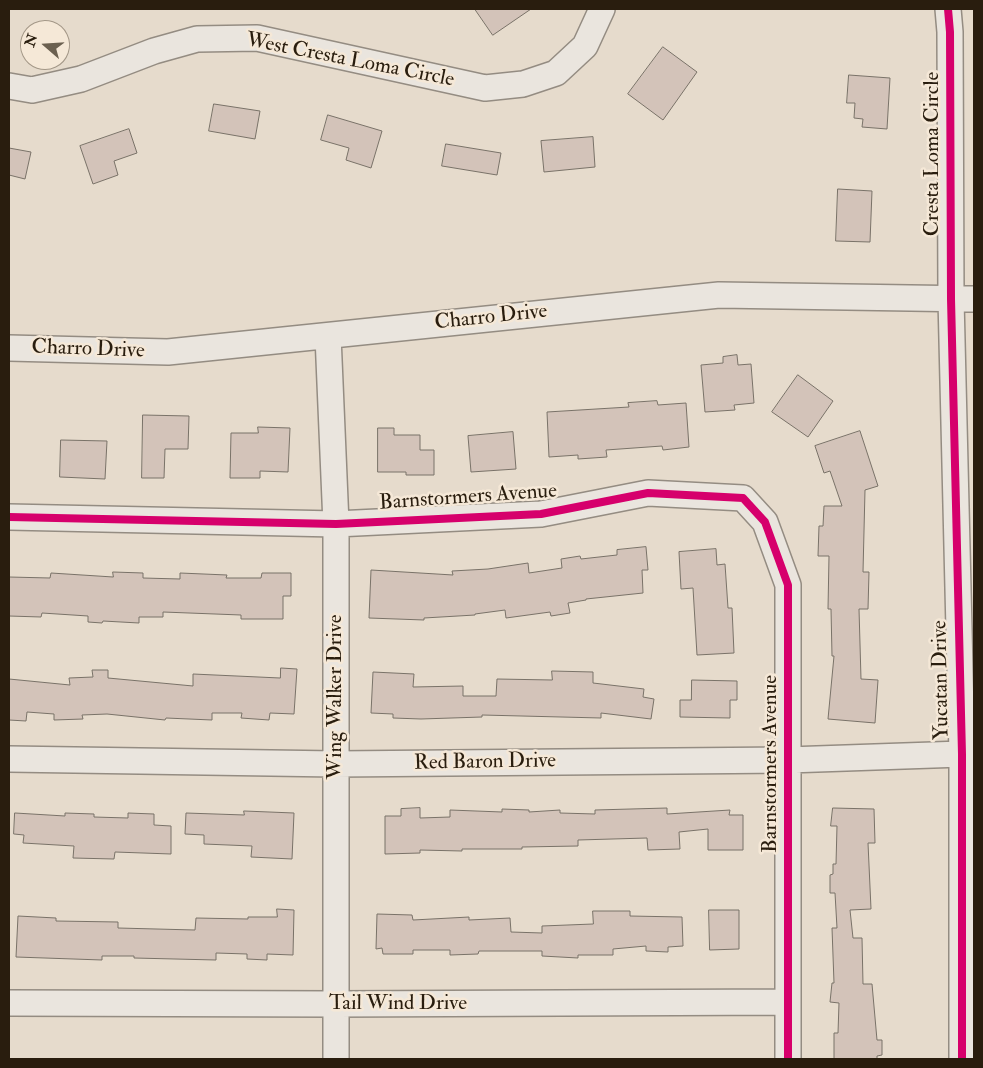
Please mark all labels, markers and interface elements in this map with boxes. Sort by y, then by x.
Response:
north arrow [20,20,70,70]
street label: West Cresta Loma Circle [244,28,456,94]
text: N [21,32,41,49]
street label: Cresta Loma Circle [920,72,946,236]
street label: Charro Drive [433,300,549,336]
street label: Charro Drive [31,335,145,365]
street label: Barnstormers Avenue [378,479,558,517]
street label: Wing Walker Drive [323,615,349,779]
street label: Yucatan Drive [928,620,956,740]
street label: Barnstormers Avenue [758,675,784,853]
street label: Red Baron Drive [414,749,556,777]
street label: Tail Wind Drive [329,991,467,1017]

